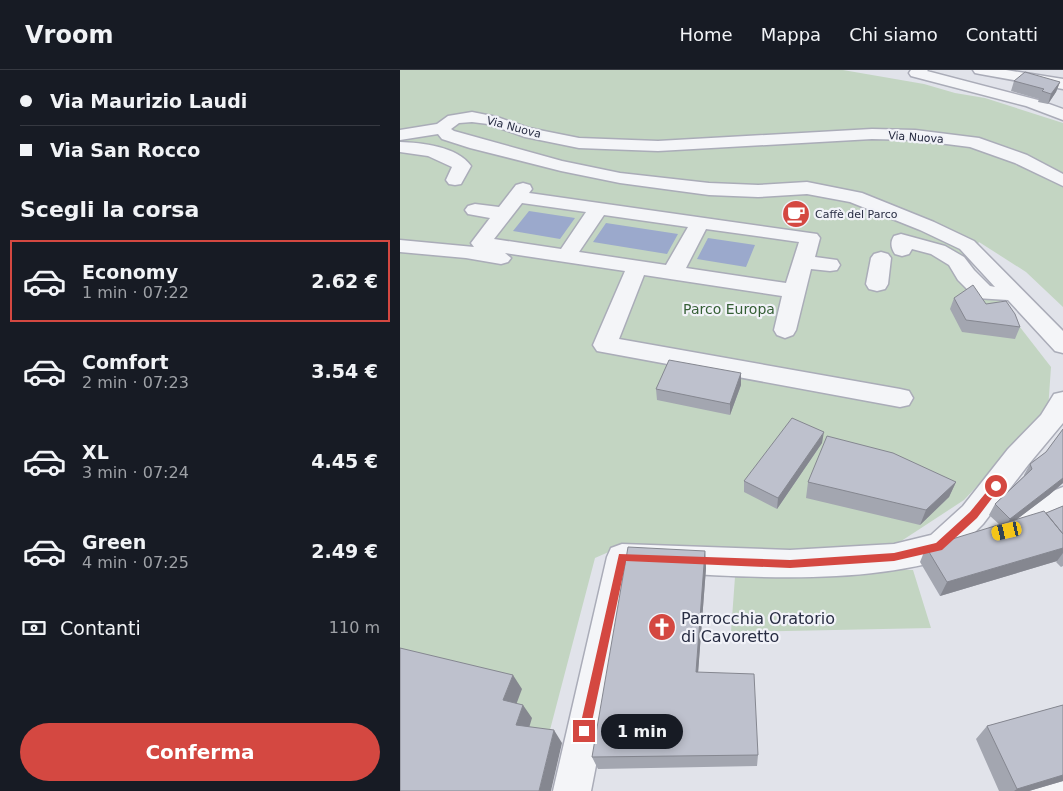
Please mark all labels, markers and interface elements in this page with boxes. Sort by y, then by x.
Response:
text: Vroom [25,21,113,49]
text: Home [680,24,733,45]
text: Mappa [761,24,821,45]
text: Chi siamo [849,24,938,45]
text: Contatti [966,24,1038,45]
text: Via Maurizio Laudi [50,90,247,112]
street label: Via Nuova [485,114,542,141]
street label: Via Nuova [888,129,944,146]
text: Via San Rocco [50,139,200,161]
text: Scegli la corsa [20,197,199,222]
cafe icon: Caffè del Parco [781,199,811,229]
place label: Caffè del Parco [815,208,898,221]
icon: car [22,259,67,304]
text: Economy [82,261,178,283]
text: 2.62 € [311,270,378,292]
text: 1 min · 07:22 [82,283,189,302]
park label: Parco Europa [683,301,775,317]
icon: car [22,349,67,394]
text: Comfort [82,351,169,373]
text: 3.54 € [311,360,378,382]
text: 2 min · 07:23 [82,373,189,392]
icon: car [22,439,67,484]
text: XL [82,441,109,463]
text: 4.45 € [311,450,378,472]
text: 3 min · 07:24 [82,463,189,482]
route start [985,475,1007,497]
car [990,520,1023,542]
icon: car [22,529,67,574]
text: Green [82,531,146,553]
text: 2.49 € [311,540,378,562]
text: 4 min · 07:25 [82,553,189,572]
place label: Parrocchia Oratorio di Cavoretto [681,609,835,646]
church icon: Parrocchia Oratorio di Cavoretto [647,612,677,642]
icon: cash [20,614,48,642]
text: Contanti [60,617,141,639]
text: 110 m [329,618,380,637]
callout: 1 min [602,714,684,748]
route end [573,720,595,742]
text: 1 min [617,722,667,741]
button: Conferma [20,723,380,781]

